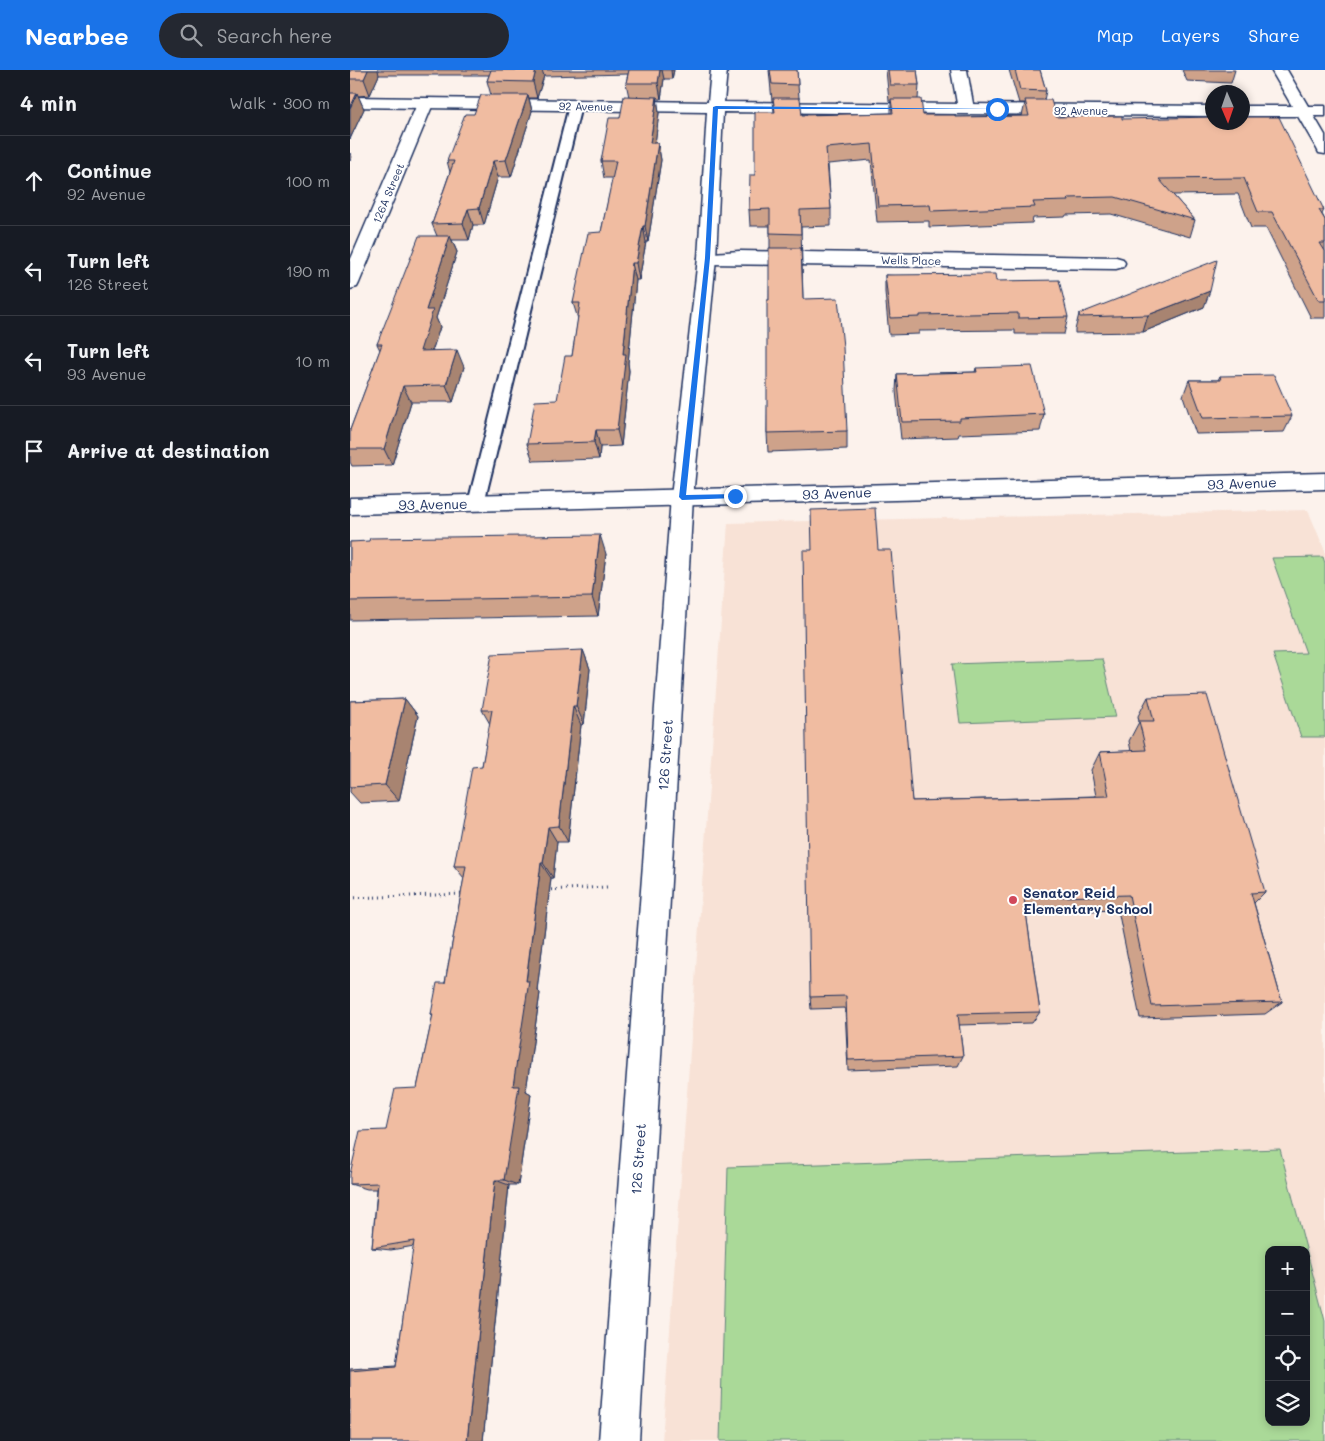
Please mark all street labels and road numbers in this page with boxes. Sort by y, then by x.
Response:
street label: 92 Avenue [559,98,613,114]
street label: 92 Avenue [1054,103,1108,118]
street label: 126A Street [369,161,407,225]
street label: Wells Place [881,252,942,268]
street label: 93 Avenue [1207,472,1277,494]
street label: 93 Avenue [802,482,872,504]
street label: 93 Avenue [398,494,468,514]
street label: 126 Street [653,719,677,791]
street label: 126 Street [626,1123,650,1195]

